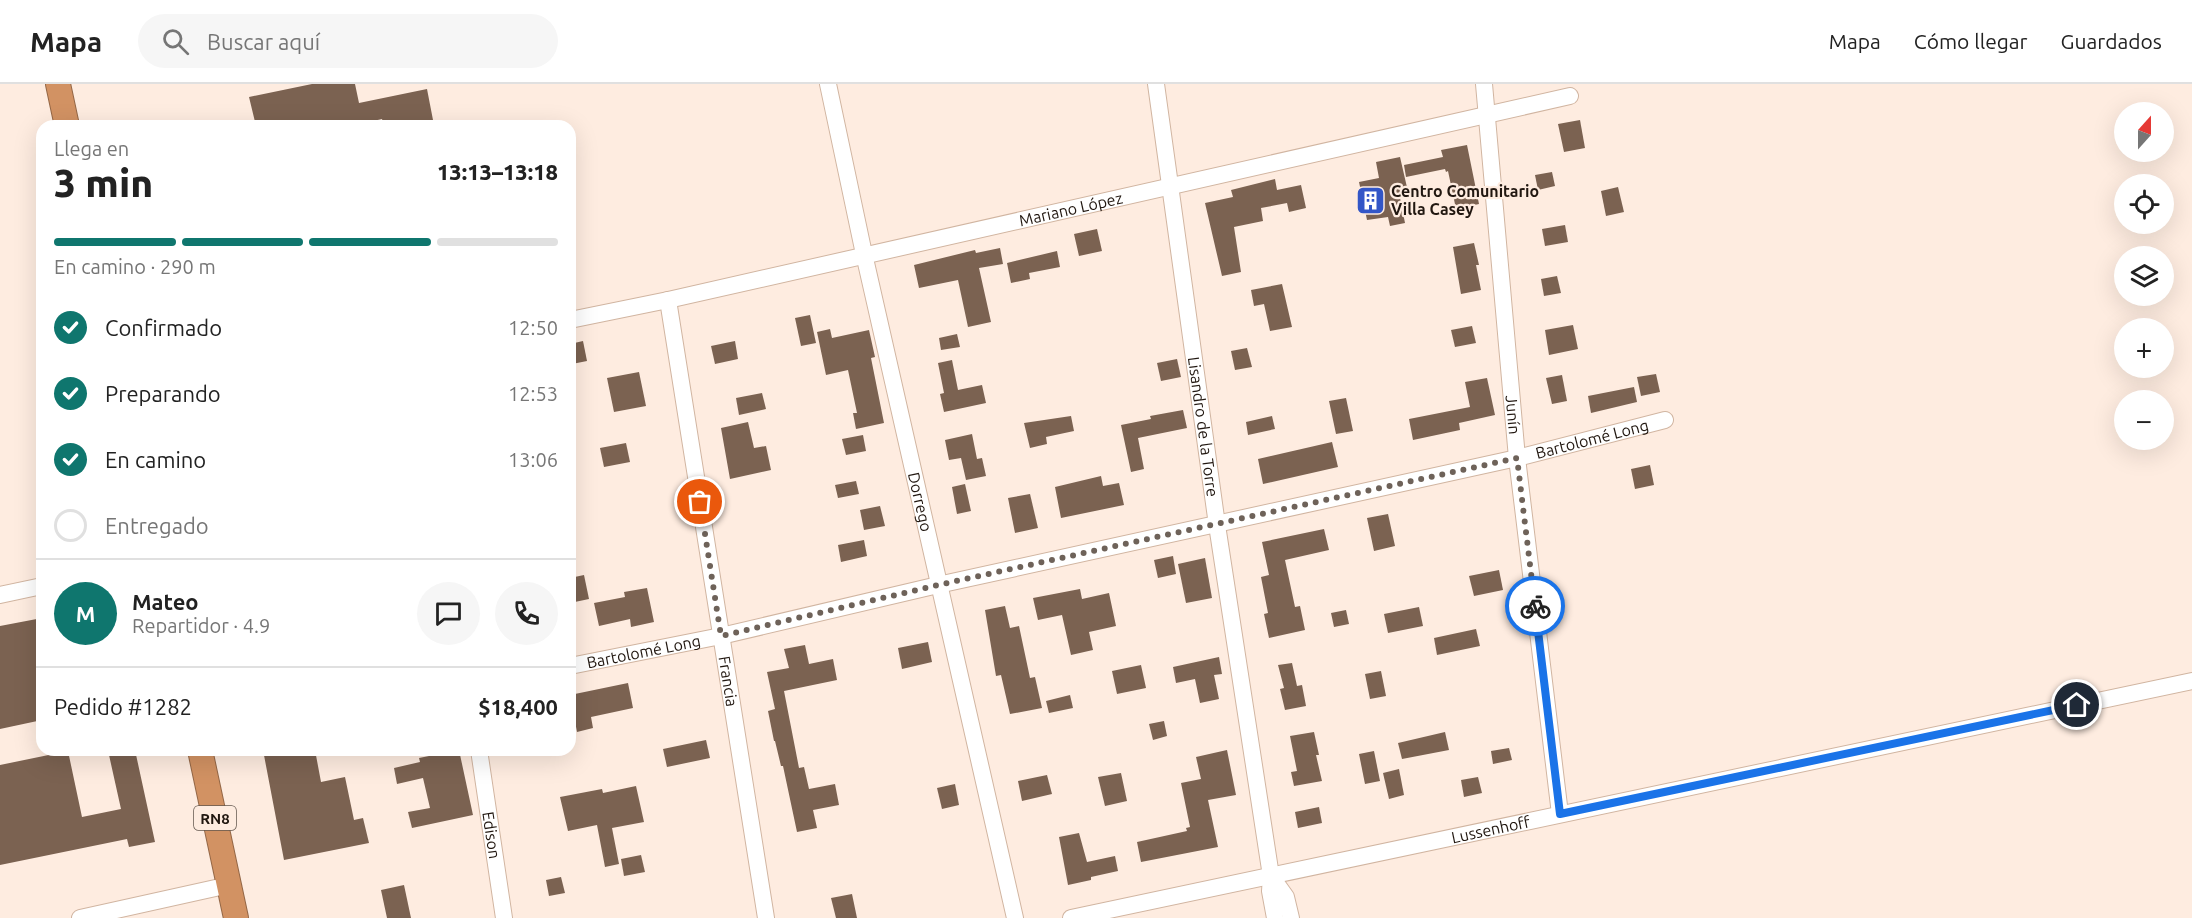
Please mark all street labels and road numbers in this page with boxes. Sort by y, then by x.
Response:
street label: Mariano López [1017,188,1124,229]
street label: Lisandro de la Torre [1185,355,1222,498]
street label: Junín [1502,394,1524,435]
street label: Bartolomé Long [1534,416,1650,462]
street label: Dorrego [905,471,936,533]
street label: Bartolomé Long [585,631,702,672]
street label: Francia [716,655,741,708]
road number: RN8 [194,806,236,830]
street label: Edison [479,810,504,860]
street label: Lussenhoff [1450,812,1532,846]

